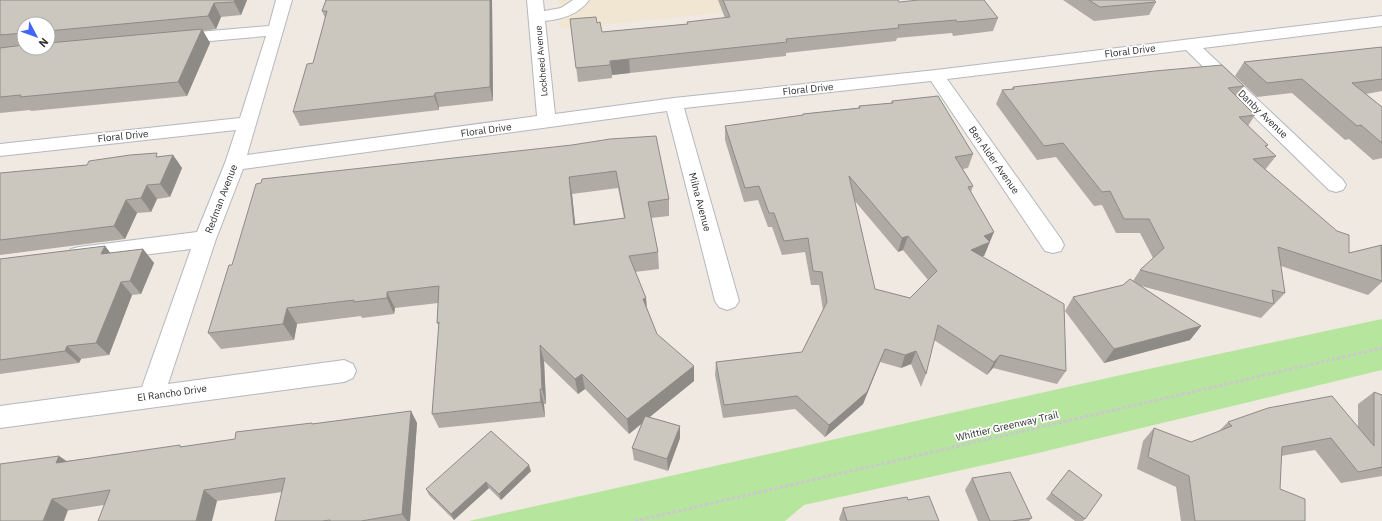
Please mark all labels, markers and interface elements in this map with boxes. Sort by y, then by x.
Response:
north arrow [16,16,56,56]
street label: Lockheed Avenue [532,25,550,97]
text: N [36,35,51,50]
street label: Floral Drive [1104,41,1157,61]
street label: Floral Drive [782,80,835,98]
street label: Danby Avenue [1235,87,1291,141]
street label: Floral Drive [460,120,513,140]
street label: Ben Alder Avenue [966,124,1023,197]
street label: Floral Drive [97,127,150,145]
street label: Redman Avenue [202,162,240,235]
street label: Milna Avenue [686,171,714,233]
street label: El Rancho Drive [136,382,208,404]
street label: Whittier Greenway Trail [954,408,1060,444]

